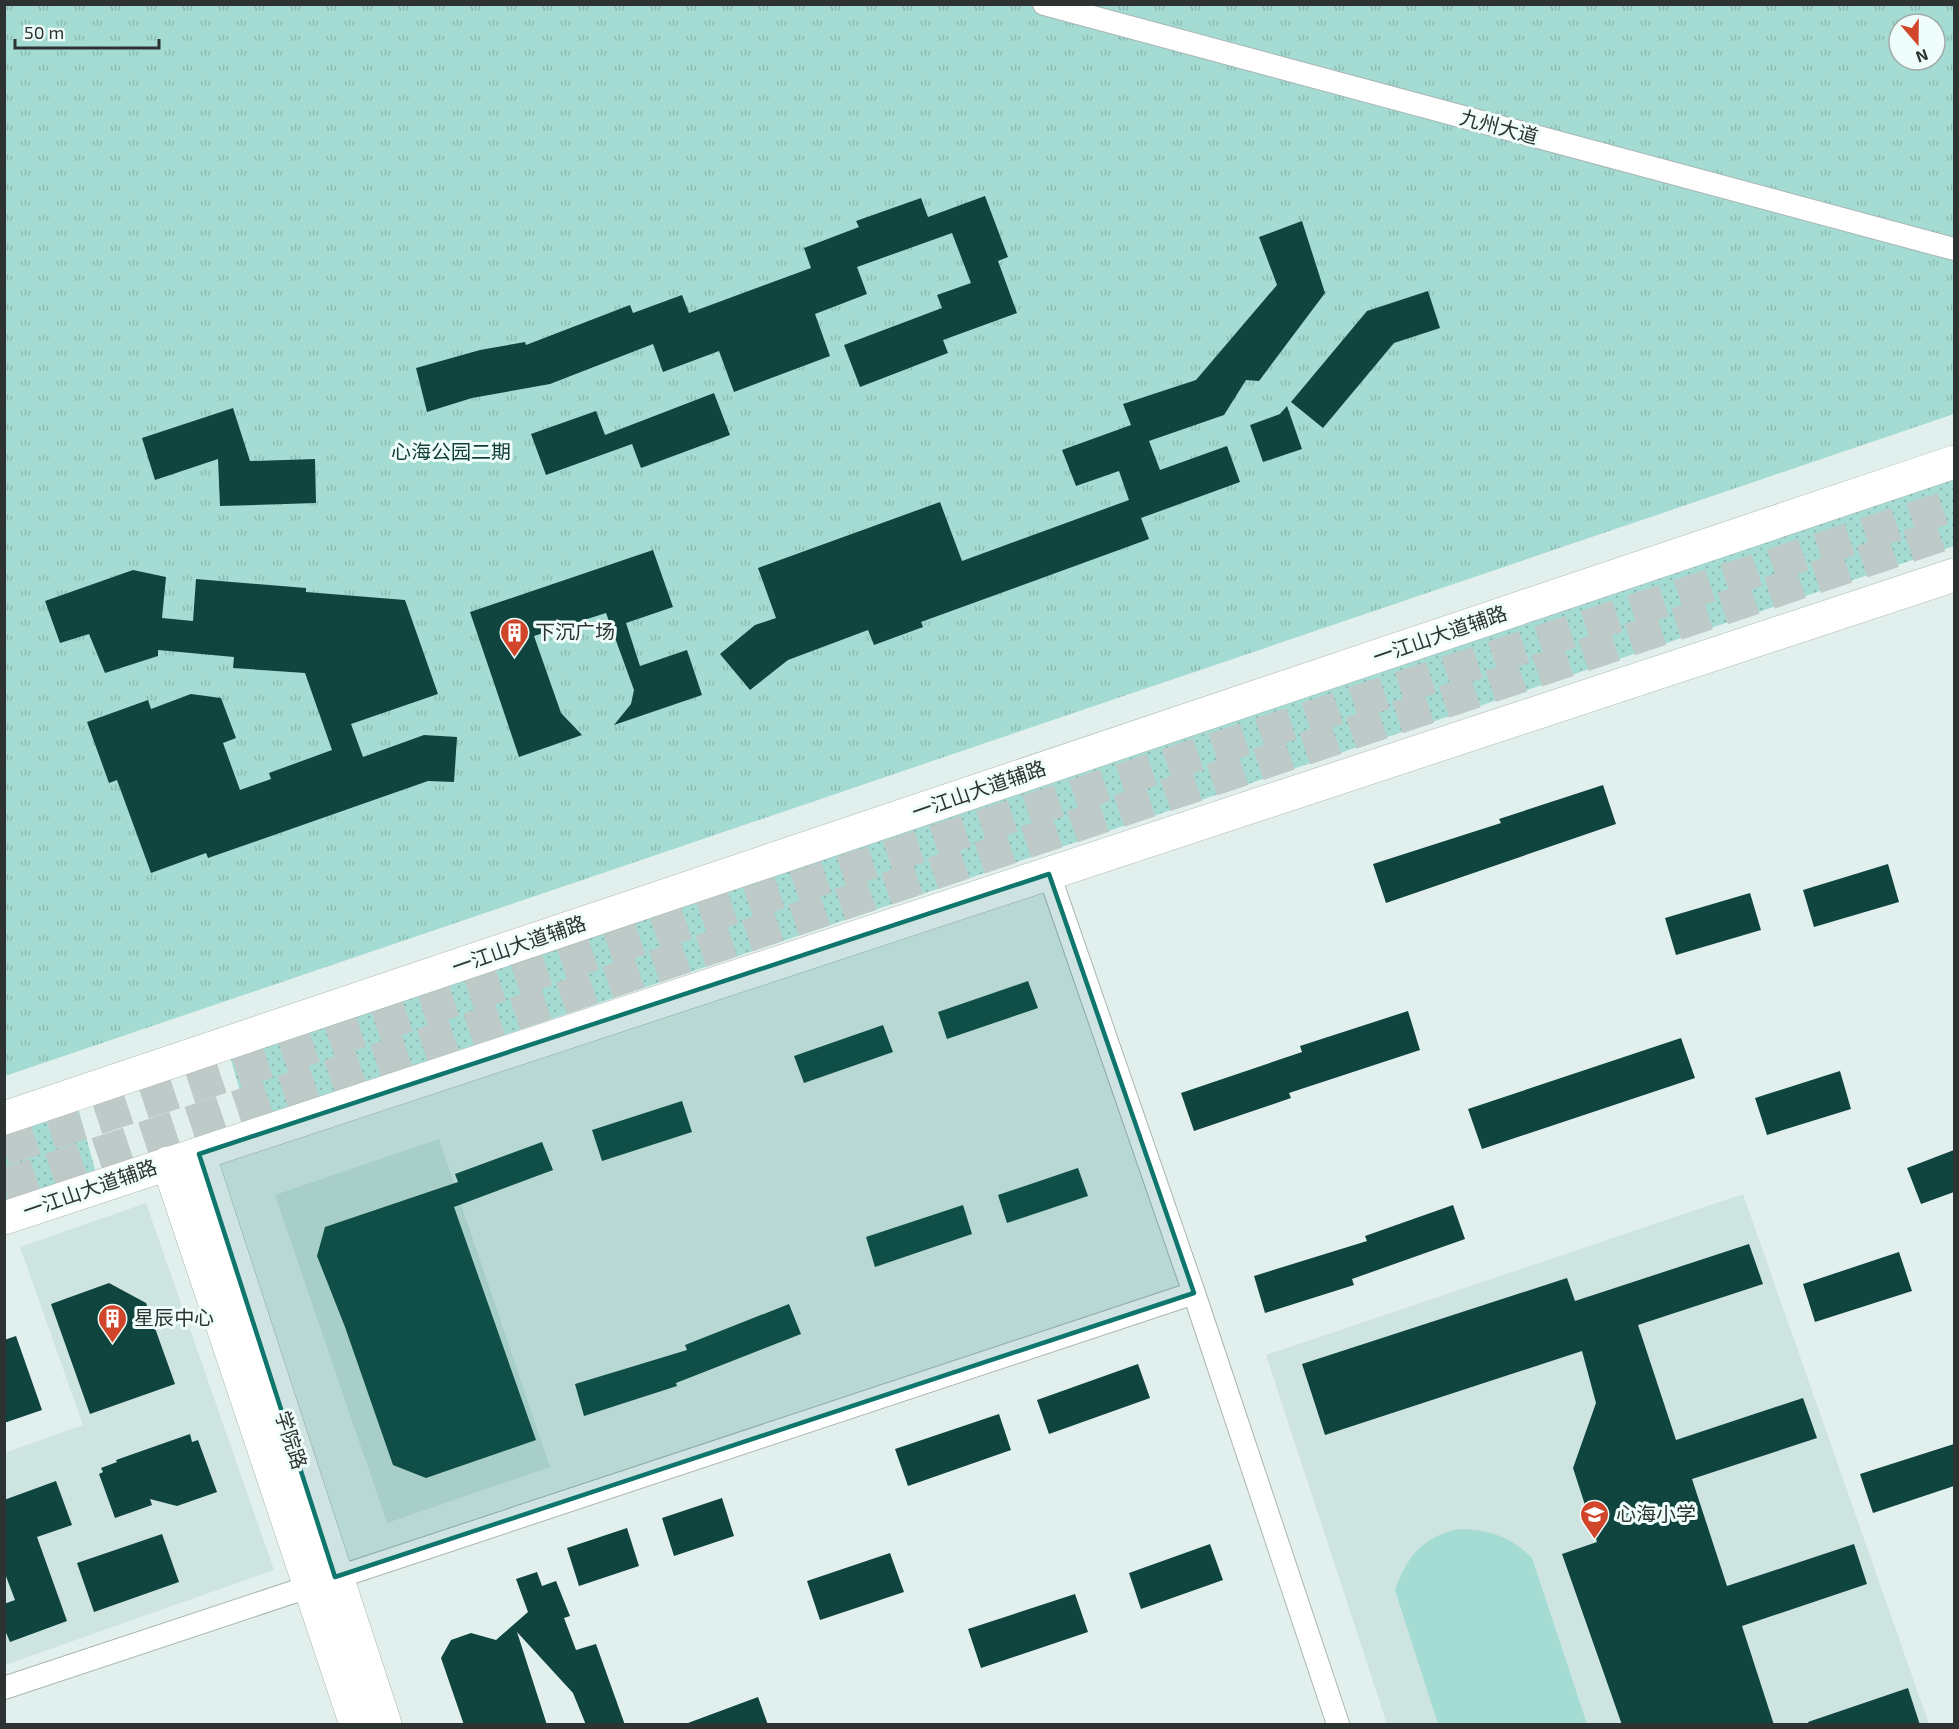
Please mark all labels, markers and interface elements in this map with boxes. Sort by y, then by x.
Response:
scale bar [15,12,159,50]
north arrow [1887,12,1947,72]
text: 50 m [24,21,64,43]
text: N [1914,46,1931,67]
street label: 九州大道 [1458,104,1541,148]
park label: 心海公园二期 [391,439,511,463]
street label: 一江山大道辅路 [1370,600,1510,668]
building icon: 下沉广场 [498,616,530,658]
place label: 下沉广场 [535,619,615,643]
street label: 一江山大道辅路 [909,755,1049,823]
street label: 一江山大道辅路 [449,910,589,978]
street label: 一江山大道辅路 [20,1154,160,1222]
building icon: 星辰中心 [97,1302,129,1344]
place label: 星辰中心 [134,1305,214,1329]
street label: 学院路 [271,1407,313,1472]
school or university icon: 心海小学 [1579,1498,1611,1540]
place label: 心海小学 [1616,1501,1696,1525]

